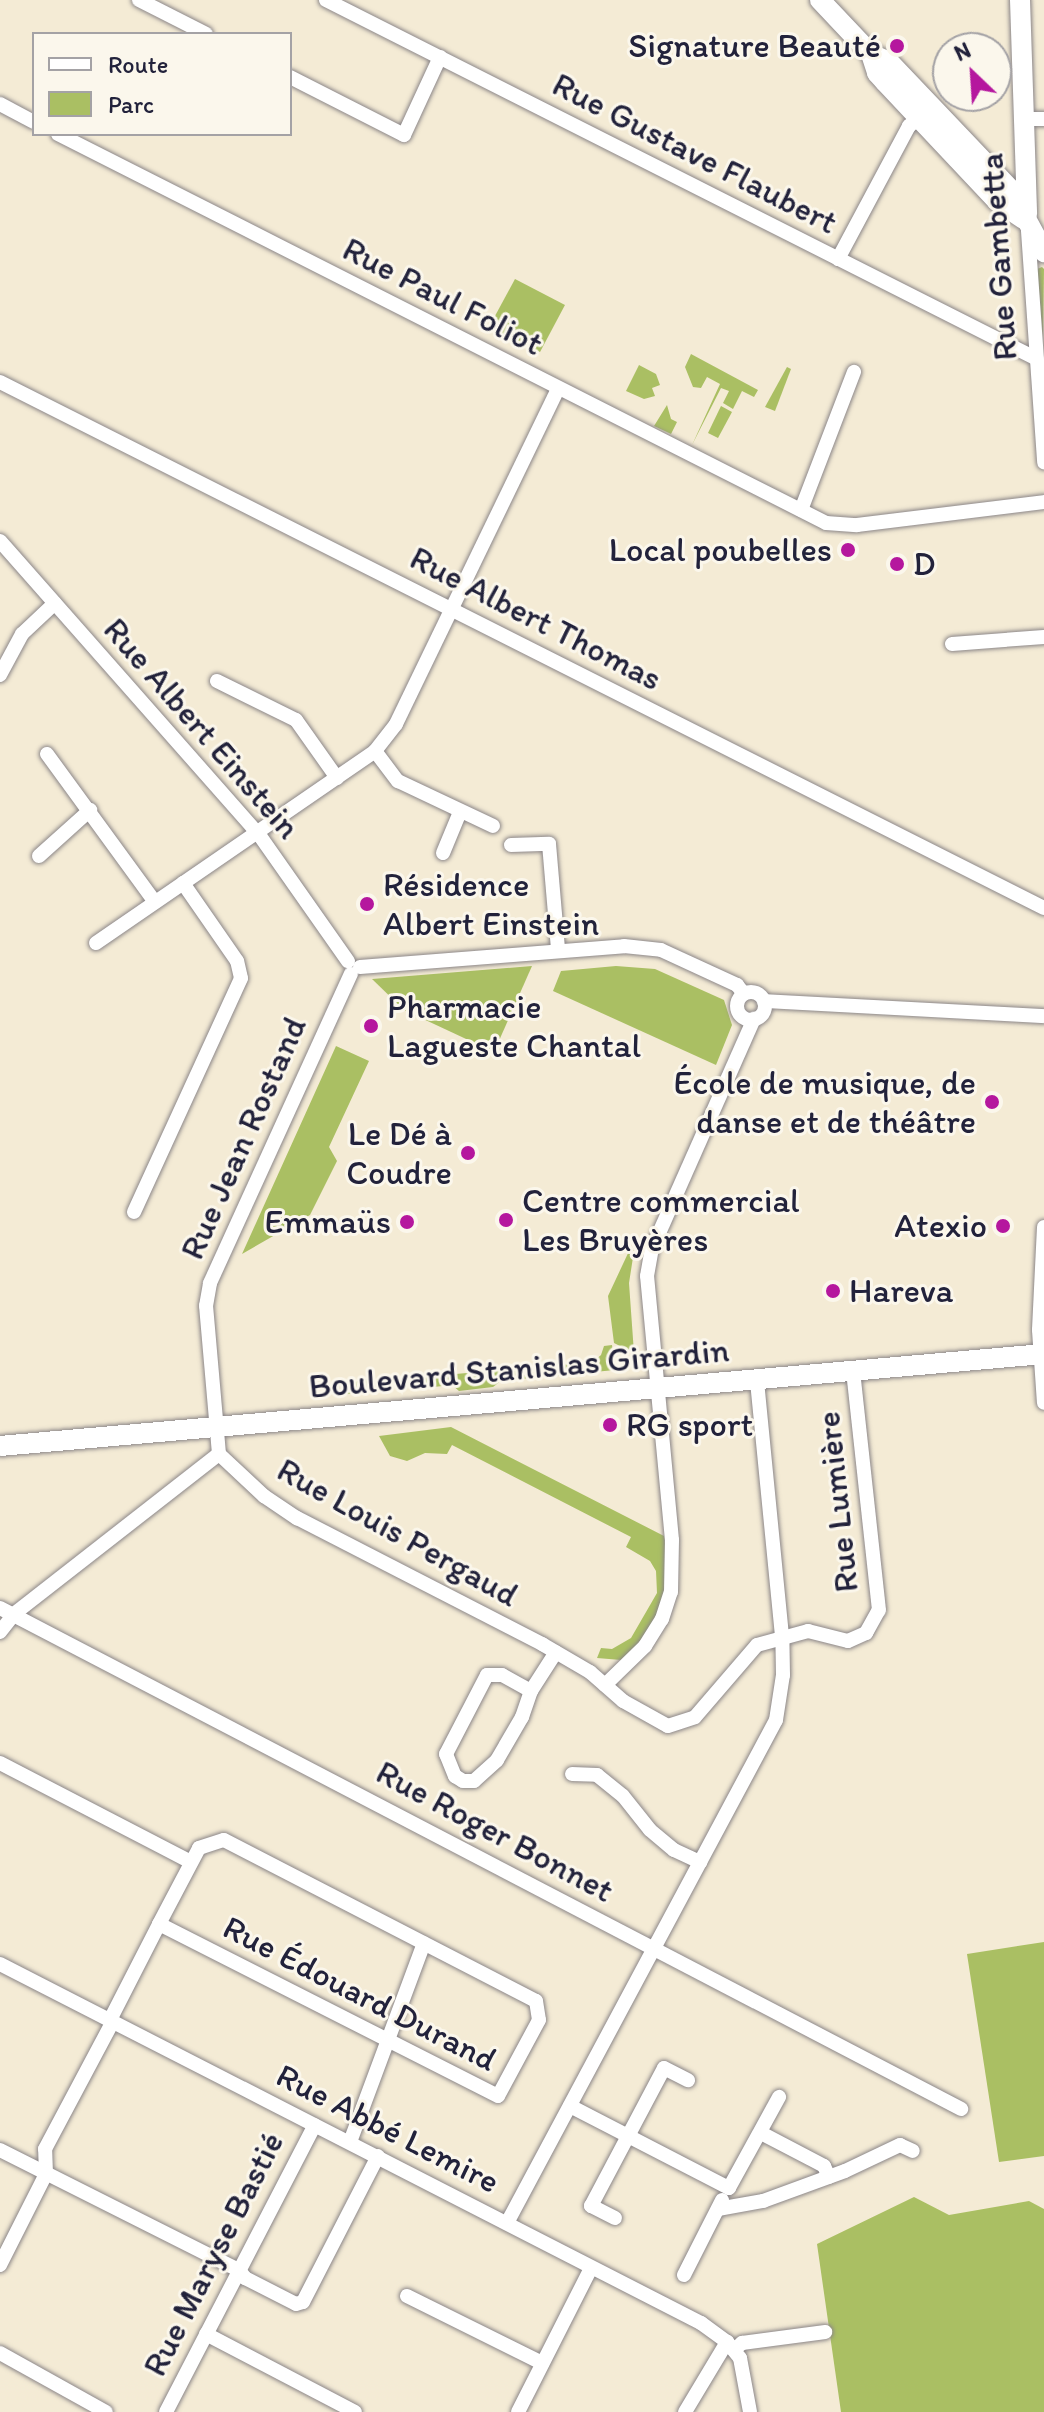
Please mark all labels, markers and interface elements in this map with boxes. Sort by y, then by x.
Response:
place label: Signature Beauté [629,26,881,66]
legend [32,32,292,136]
north arrow [932,32,1012,112]
text: N [950,36,975,67]
marker: Signature Beauté [888,37,906,55]
text: Route [108,50,168,79]
street label: Rue Gustave Flaubert [546,64,844,242]
text: Parc [108,90,154,119]
street label: Rue Gambetta [970,152,1026,362]
street label: Rue Paul Foliot [337,229,549,363]
place label: Local poubelles [609,530,832,570]
street label: Rue Albert Thomas [404,537,668,699]
marker: Local poubelles [839,541,857,559]
place label: D [913,544,936,584]
marker: D [888,555,906,573]
street label: Rue Albert Einstein [94,609,310,847]
place label: Résidence Albert Einstein [383,864,601,944]
marker: Résidence Albert Einstein [358,895,376,913]
place label: Pharmacie Lagueste Chantal [387,986,641,1066]
street label: Rue Jean Rostand [171,1011,315,1265]
marker: Pharmacie Lagueste Chantal [362,1017,380,1035]
place label: École de musique, de danse et de théâtre [674,1062,976,1142]
marker: École de musique, de danse et de théâtre [983,1093,1001,1111]
place label: Le Dé à Coudre [346,1113,452,1192]
marker: Le Dé à Coudre [459,1144,477,1162]
place label: Centre commercial Les Bruyères [522,1180,800,1260]
place label: Emmaüs [264,1202,391,1242]
place label: Atexio [894,1206,987,1246]
marker: Centre commercial Les Bruyères [497,1211,515,1229]
marker: Emmaüs [398,1213,416,1231]
marker: Atexio [994,1217,1012,1235]
place label: Hareva [849,1271,953,1311]
marker: Hareva [824,1282,842,1300]
street label: Boulevard Stanislas Girardin [308,1329,730,1407]
place label: RG sport [626,1405,753,1445]
street label: Rue Lumière [807,1410,867,1594]
marker: RG sport [601,1416,619,1434]
street label: Rue Louis Pergaud [271,1449,525,1615]
street label: Rue Roger Bonnet [370,1752,620,1910]
street label: Rue Édouard Durand [216,1906,504,2080]
street label: Rue Abbé Lemire [270,2054,506,2202]
street label: Rue Maryse Bastié [134,2125,292,2383]

